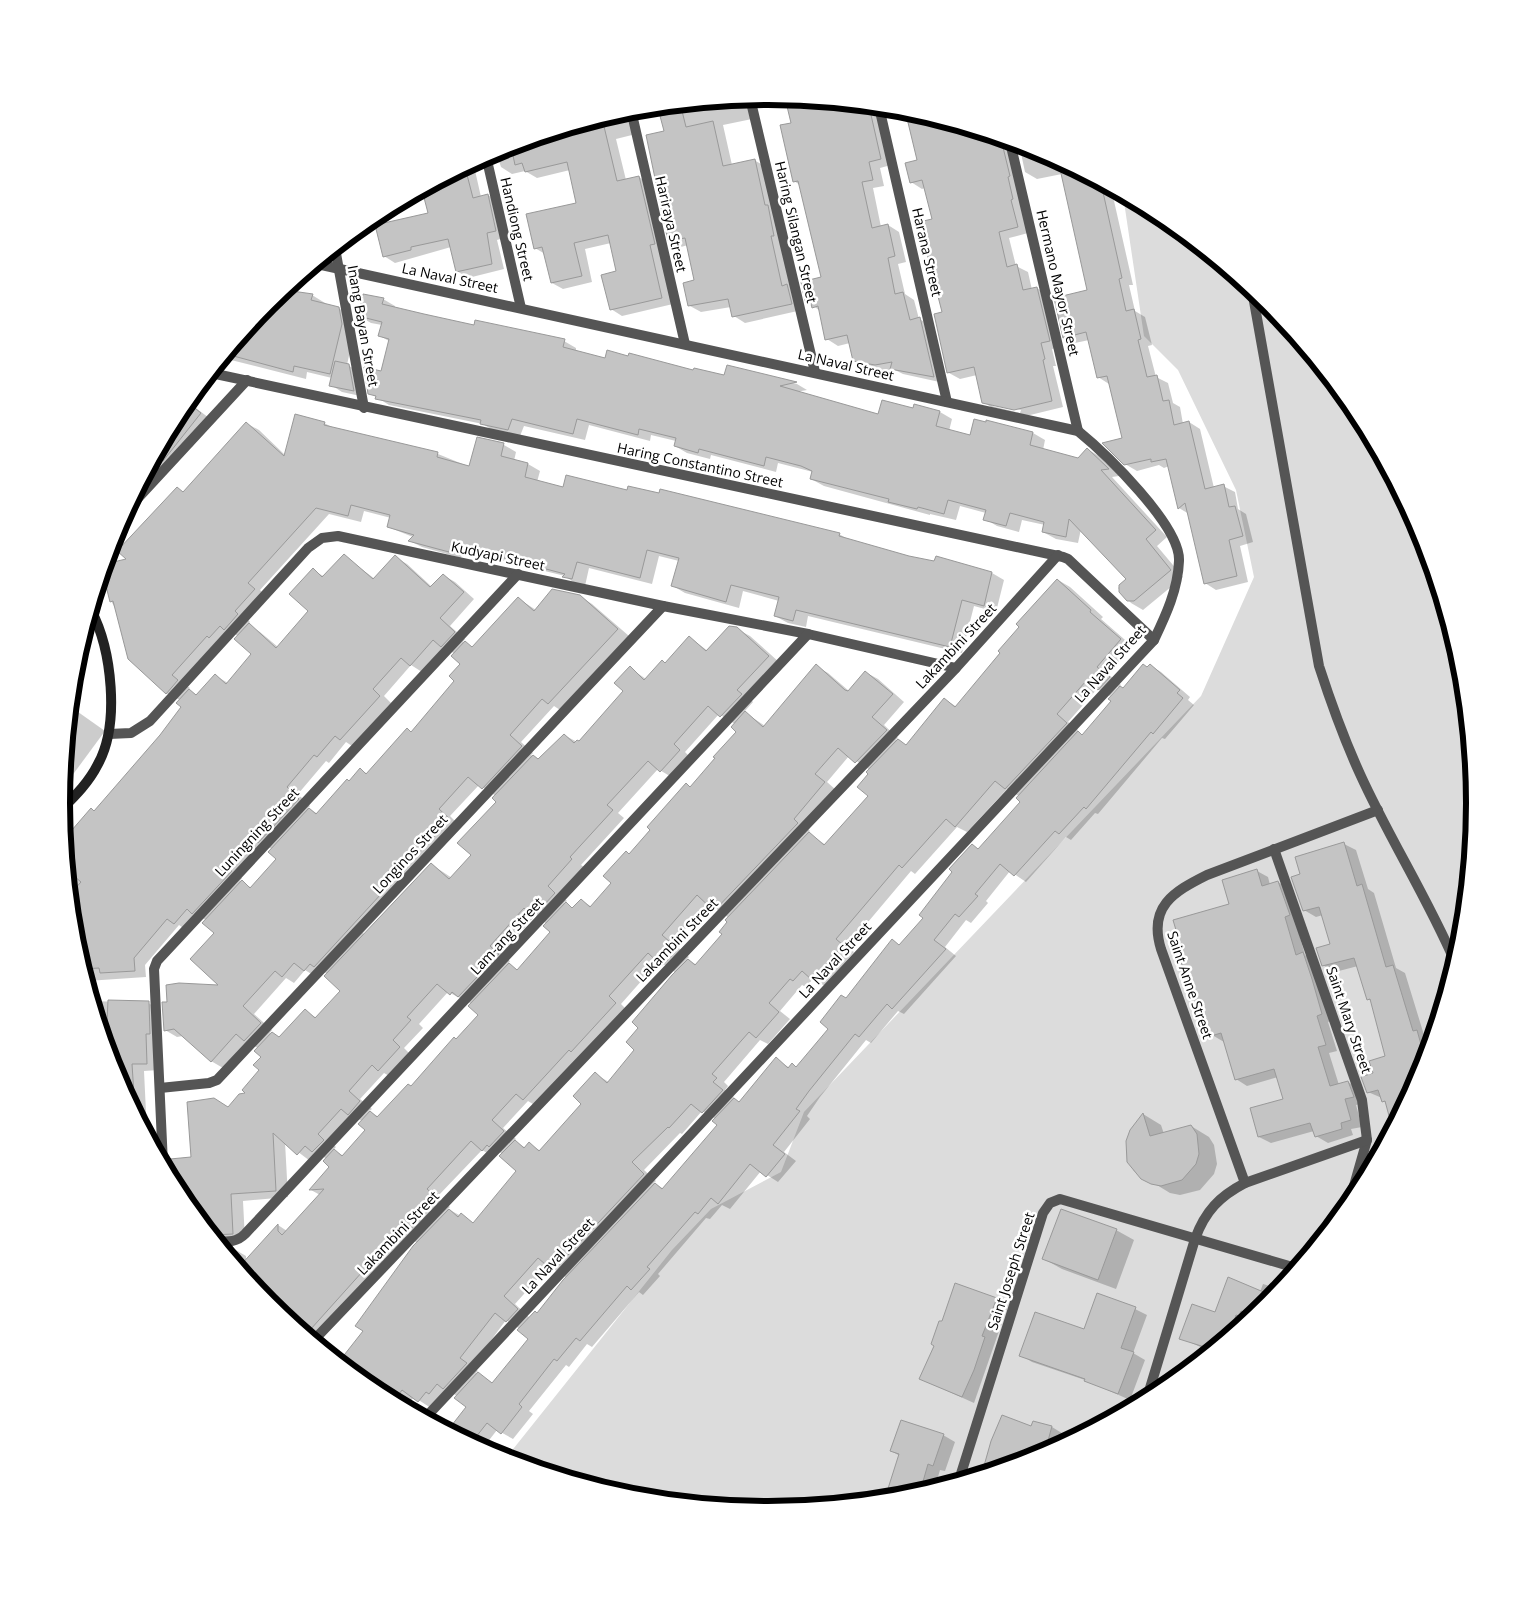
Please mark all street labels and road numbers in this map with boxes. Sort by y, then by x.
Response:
street label: Haring Silangan Street [771,159,822,305]
street label: Hariraya Street [651,174,692,274]
street label: Handiong Street [496,175,539,283]
street label: Harana Street [908,206,947,298]
street label: Hermano Mayor Street [1032,208,1085,358]
street label: La Naval Street [400,258,500,297]
street label: Inang Bayan Street [343,264,384,388]
street label: La Naval Street [796,344,896,385]
street label: Haring Constantino Street [615,438,785,491]
street label: Kudyapi Street [449,536,547,575]
street label: Lakambini Street [911,599,1000,692]
street label: La Naval Street [1070,621,1150,706]
street label: Luningning Street [210,783,303,880]
street label: Longinos Street [368,810,451,897]
street label: Lam-ang Street [466,893,547,978]
street label: Lakambini Street [632,893,722,986]
street label: La Naval Street [794,917,875,1002]
street label: Saint Anne Street [1163,928,1218,1041]
street label: Saint Mary Street [1322,964,1377,1076]
street label: Lakambini Street [353,1186,443,1279]
street label: Saint Joseph Street [983,1210,1039,1332]
street label: La Naval Street [517,1213,598,1298]

